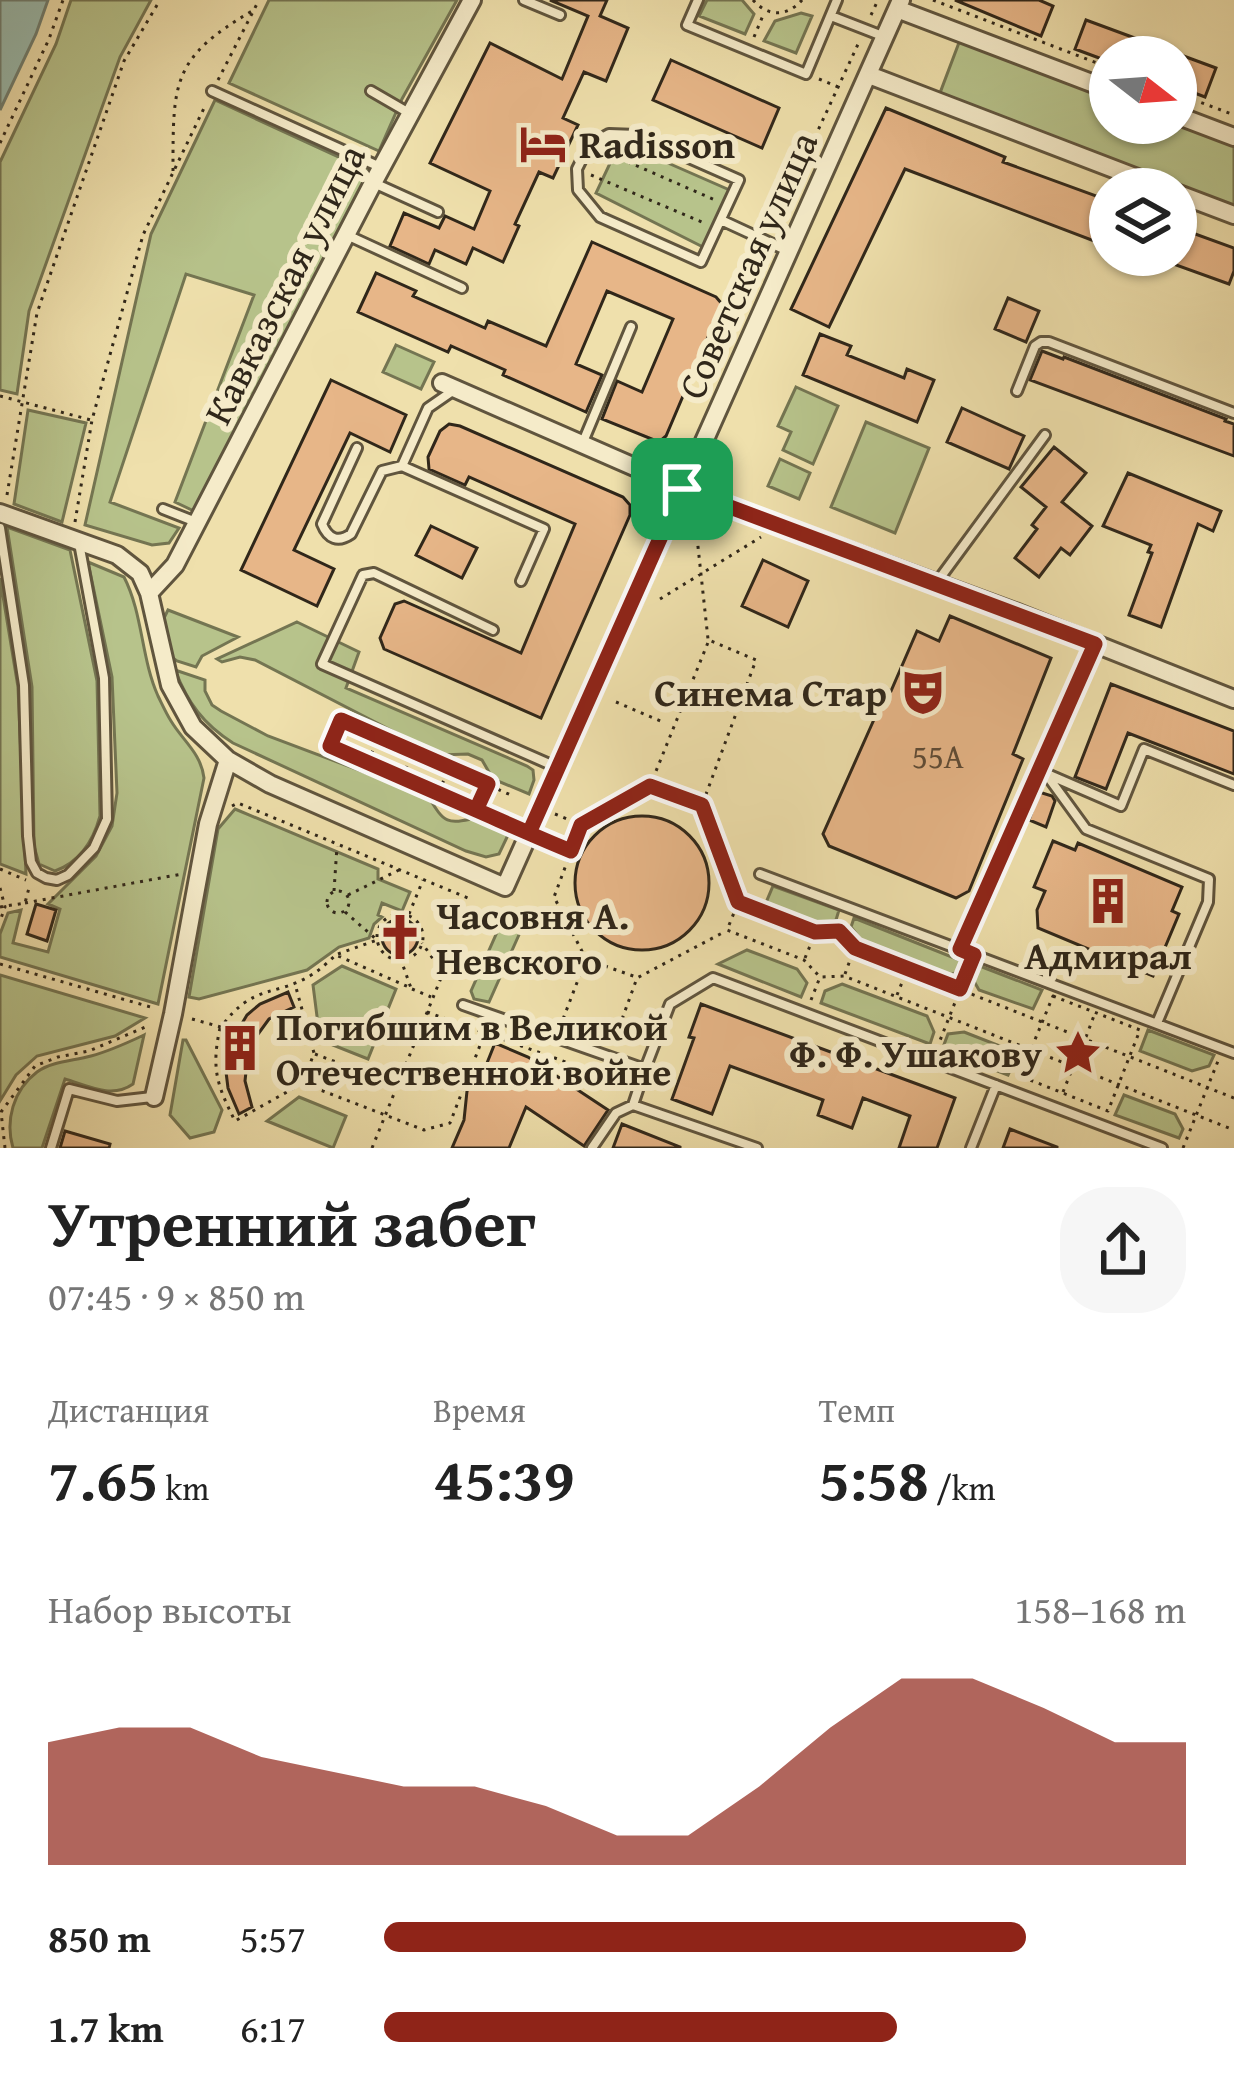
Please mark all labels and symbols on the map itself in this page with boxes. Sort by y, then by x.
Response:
north arrow [1089,36,1197,144]
place label: Radisson [579,115,735,172]
hotel icon: Radisson [518,119,568,169]
street label: Советская улица [662,122,831,408]
street label: Кавказская улица [188,134,379,434]
pin [631,438,733,540]
place label: Синема Стар [654,663,887,720]
theatre icon: Синема Стар [898,667,948,717]
house number: 55А [912,732,964,780]
building icon: Адмирал [1083,876,1133,926]
place label: Часовня А. Невского [436,886,629,988]
church icon: Часовня А. Невского [375,912,425,962]
place label: Адмирал [1024,926,1192,983]
place label: Погибшим в Великой Отечественной войне [276,997,671,1099]
building icon: Погибшим в Великой Отечественной войне [215,1023,265,1073]
place label: Ф. Ф. Ушакову [789,1024,1042,1081]
place icon: Ф. Ф. Ушакову [1053,1028,1103,1078]

